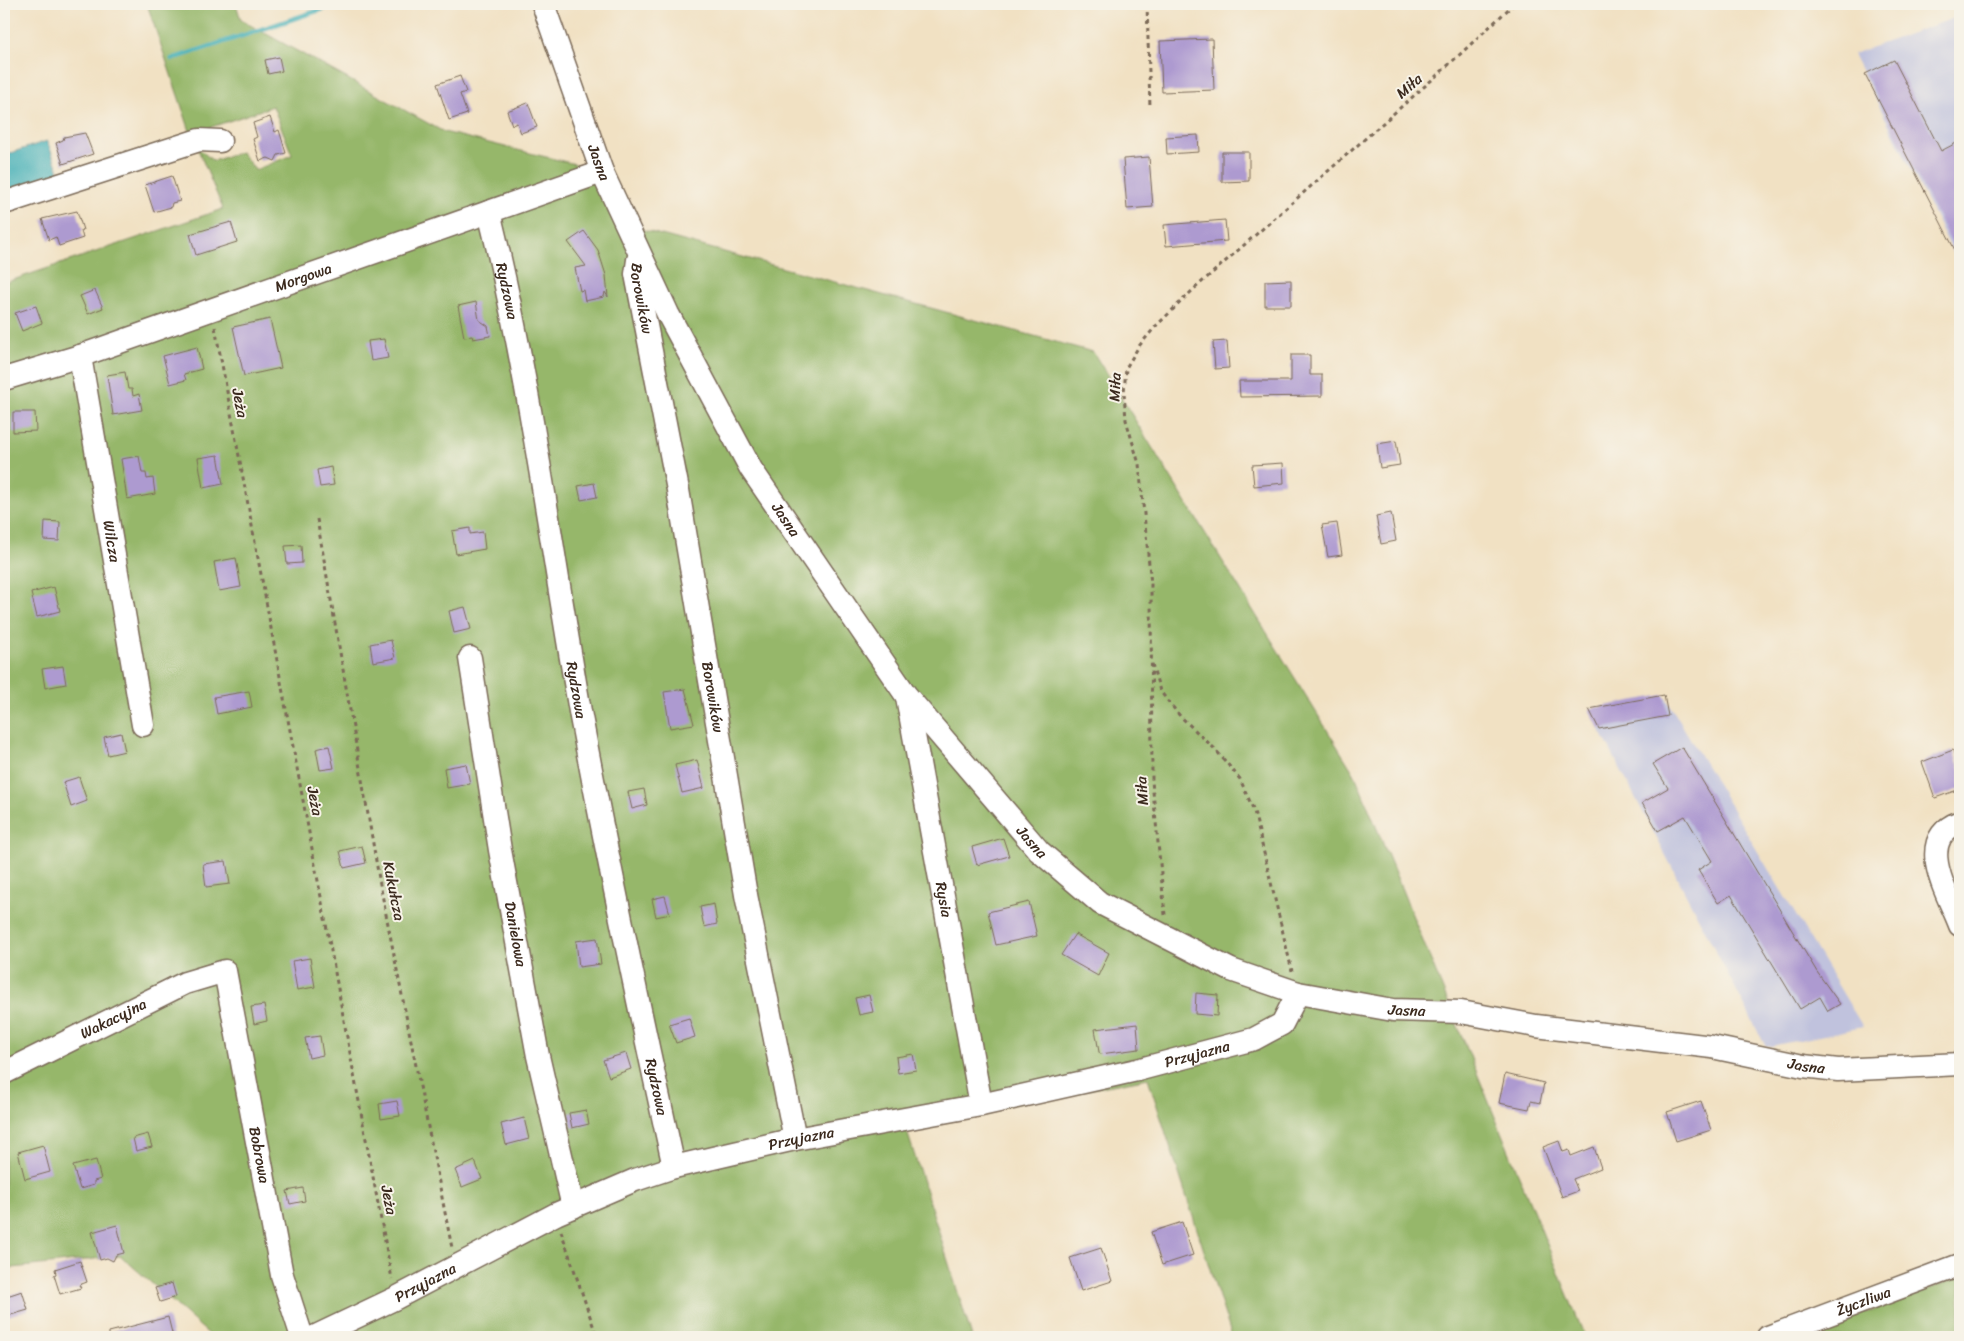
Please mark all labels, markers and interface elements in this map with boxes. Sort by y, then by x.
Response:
street label: Miła [1390,66,1429,105]
street label: Jasna [580,140,618,186]
street label: Morgowa [271,255,336,299]
street label: Rydzowa [488,260,526,322]
street label: Borowików [623,261,660,337]
street label: Miła [1101,371,1129,402]
street label: Jeża [224,385,256,420]
street label: Jasna [764,496,807,543]
street label: Wilcza [95,518,128,565]
street label: Rydzowa [559,659,594,721]
street label: Borowików [694,660,732,735]
street label: Miła [1128,775,1156,806]
street label: Jeża [299,783,331,818]
street label: Jasna [1009,819,1053,866]
street label: Kukułcza [375,859,413,923]
street label: Rysia [928,880,960,920]
street label: Danielowa [497,900,534,969]
street label: Wakacyjna [76,991,151,1046]
street label: Jasna [1385,996,1426,1024]
street label: Przyjazna [1162,1033,1233,1075]
street label: Jasna [1784,1050,1827,1081]
street label: Rydzowa [638,1056,675,1118]
street label: Przyjazna [766,1119,837,1158]
street label: Bobrowa [241,1124,278,1186]
street label: Jeża [373,1182,405,1217]
street label: Przyjazna [390,1255,461,1310]
street label: Życzliwa [1832,1279,1895,1323]

